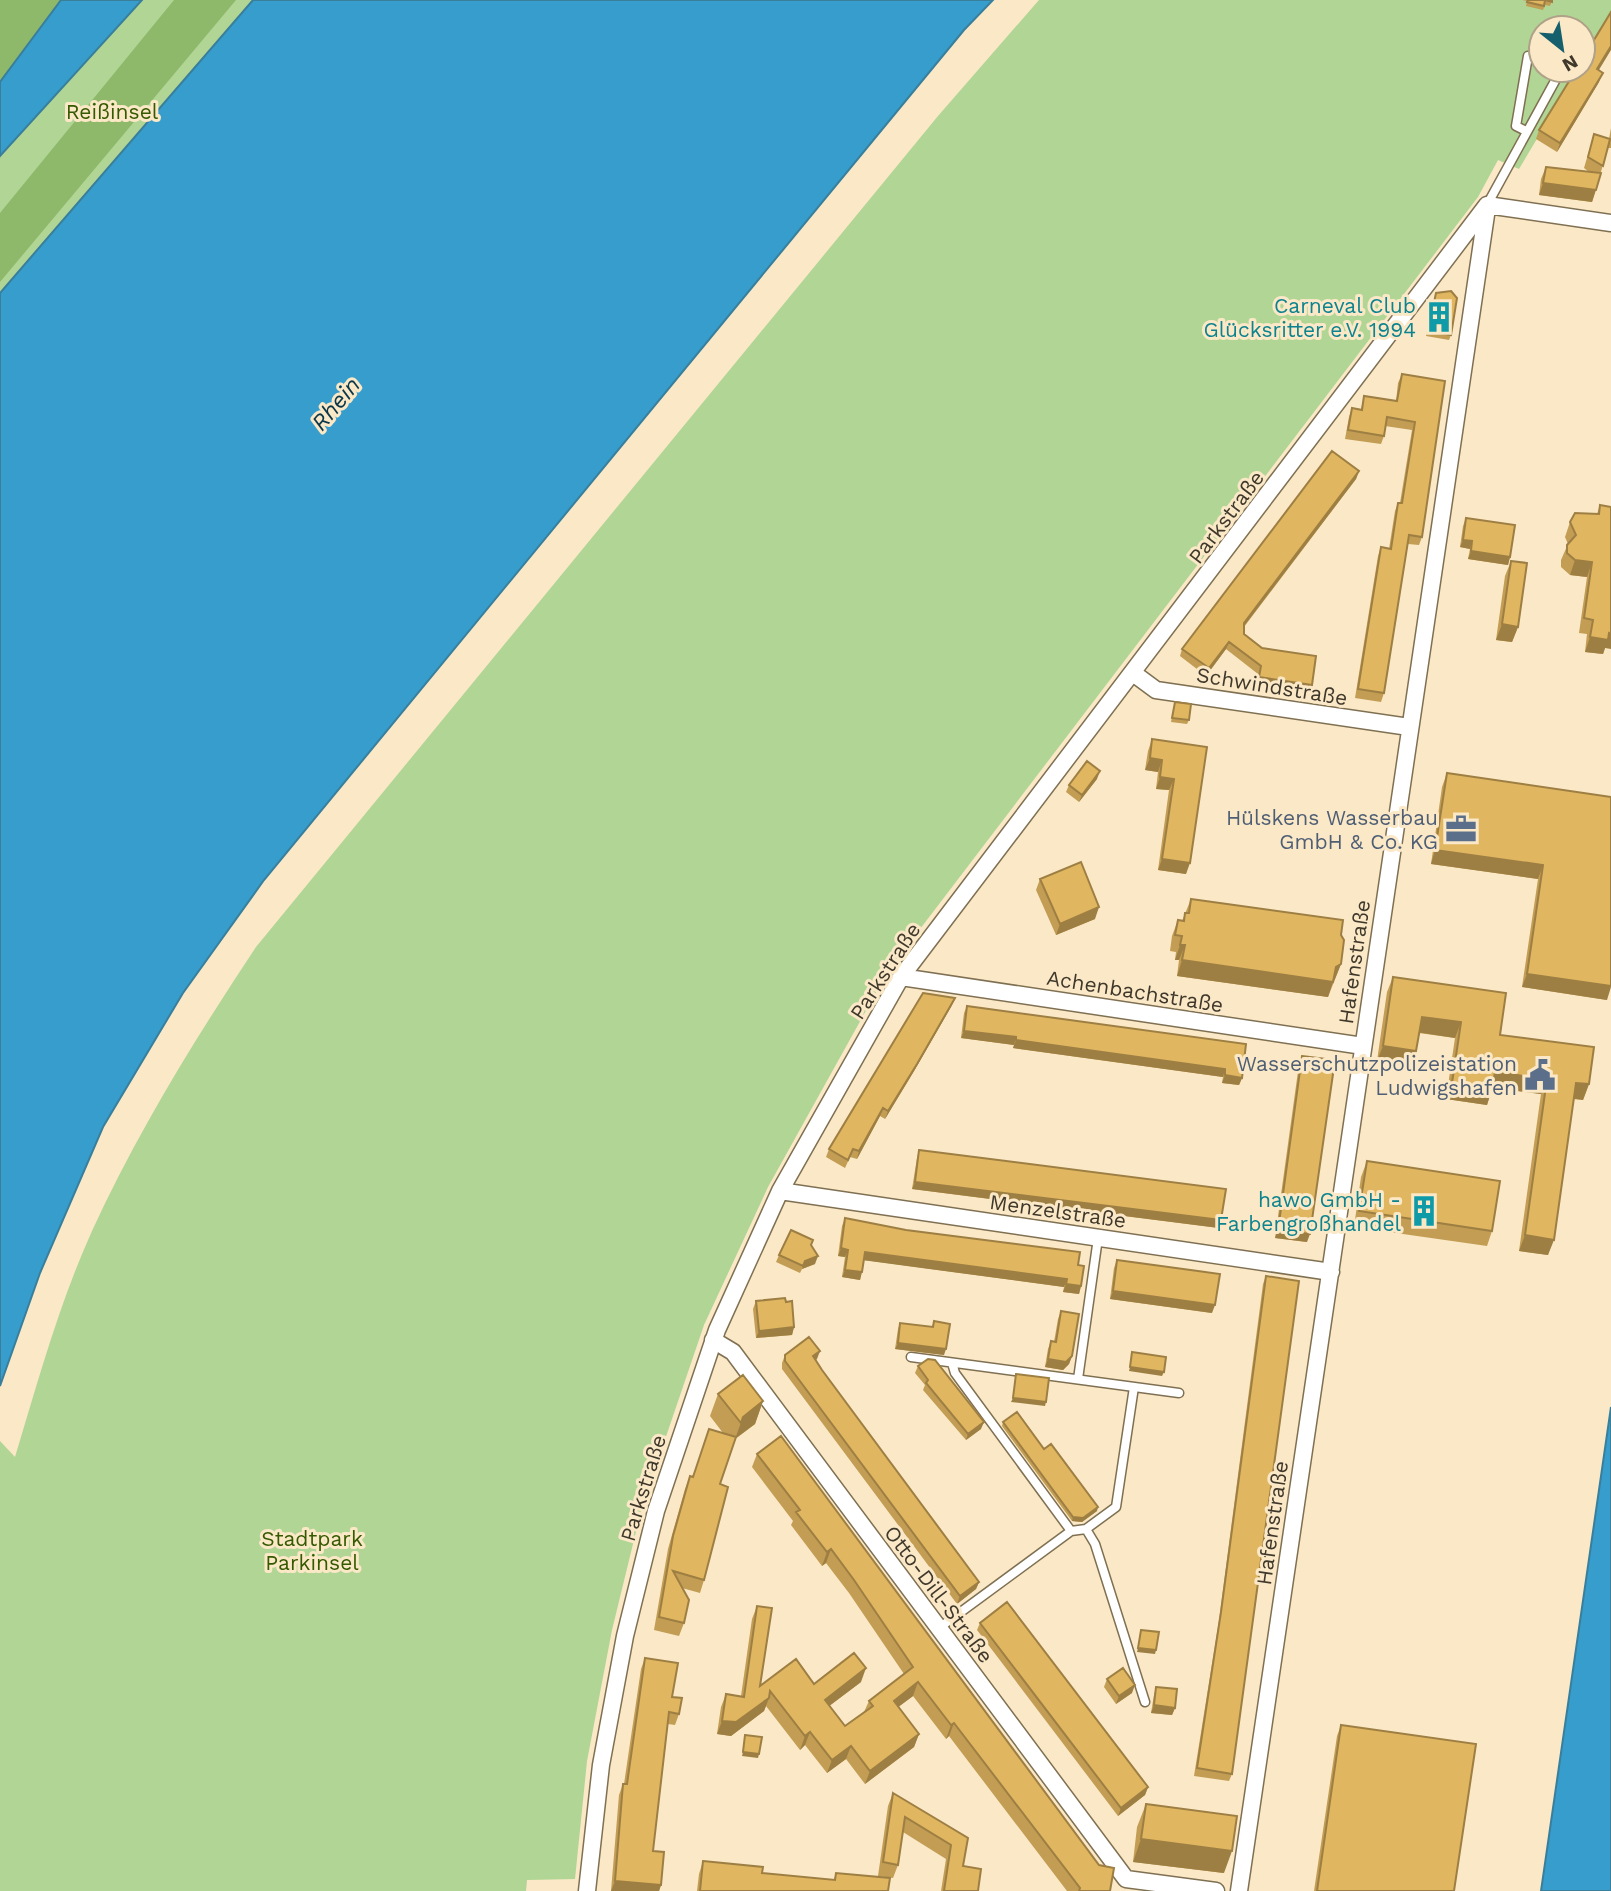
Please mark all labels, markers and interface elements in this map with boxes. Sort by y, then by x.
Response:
north arrow [1527,14,1597,84]
text: N [1558,50,1582,77]
park label: Reißinsel [66,99,159,124]
place label: Carneval Club Glücksritter e.V. 1994 [1203,293,1416,342]
building icon: Carneval Club Glücksritter e.V. 1994 [1422,300,1456,334]
water label: Rhein [306,372,366,436]
street label: Parkstraße [1183,466,1269,568]
street label: Schwindstraße [1195,662,1349,710]
place label: Hülskens Wasserbau GmbH & Co. KG [1226,805,1438,854]
office icon: Hülskens Wasserbau GmbH & Co. KG [1444,812,1478,846]
street label: Hafenstraße [1333,898,1375,1026]
street label: Parkstraße [845,918,925,1024]
street label: Achenbachstraße [1045,965,1225,1017]
place label: Wasserschutzpolizeistation Ludwigshafen [1237,1051,1517,1100]
public building icon: Wasserschutzpolizeistation Ludwigshafen [1523,1058,1557,1092]
place label: hawo GmbH - Farbengroßhandel [1216,1187,1402,1236]
street label: Menzelstraße [988,1189,1128,1233]
building icon: hawo GmbH - Farbengroßhandel [1407,1194,1441,1228]
street label: Parkstraße [615,1432,671,1544]
street label: Hafenstraße [1251,1459,1293,1587]
street label: Otto-Dill-Straße [879,1520,999,1668]
park label: Stadtpark Parkinsel [261,1526,363,1575]

